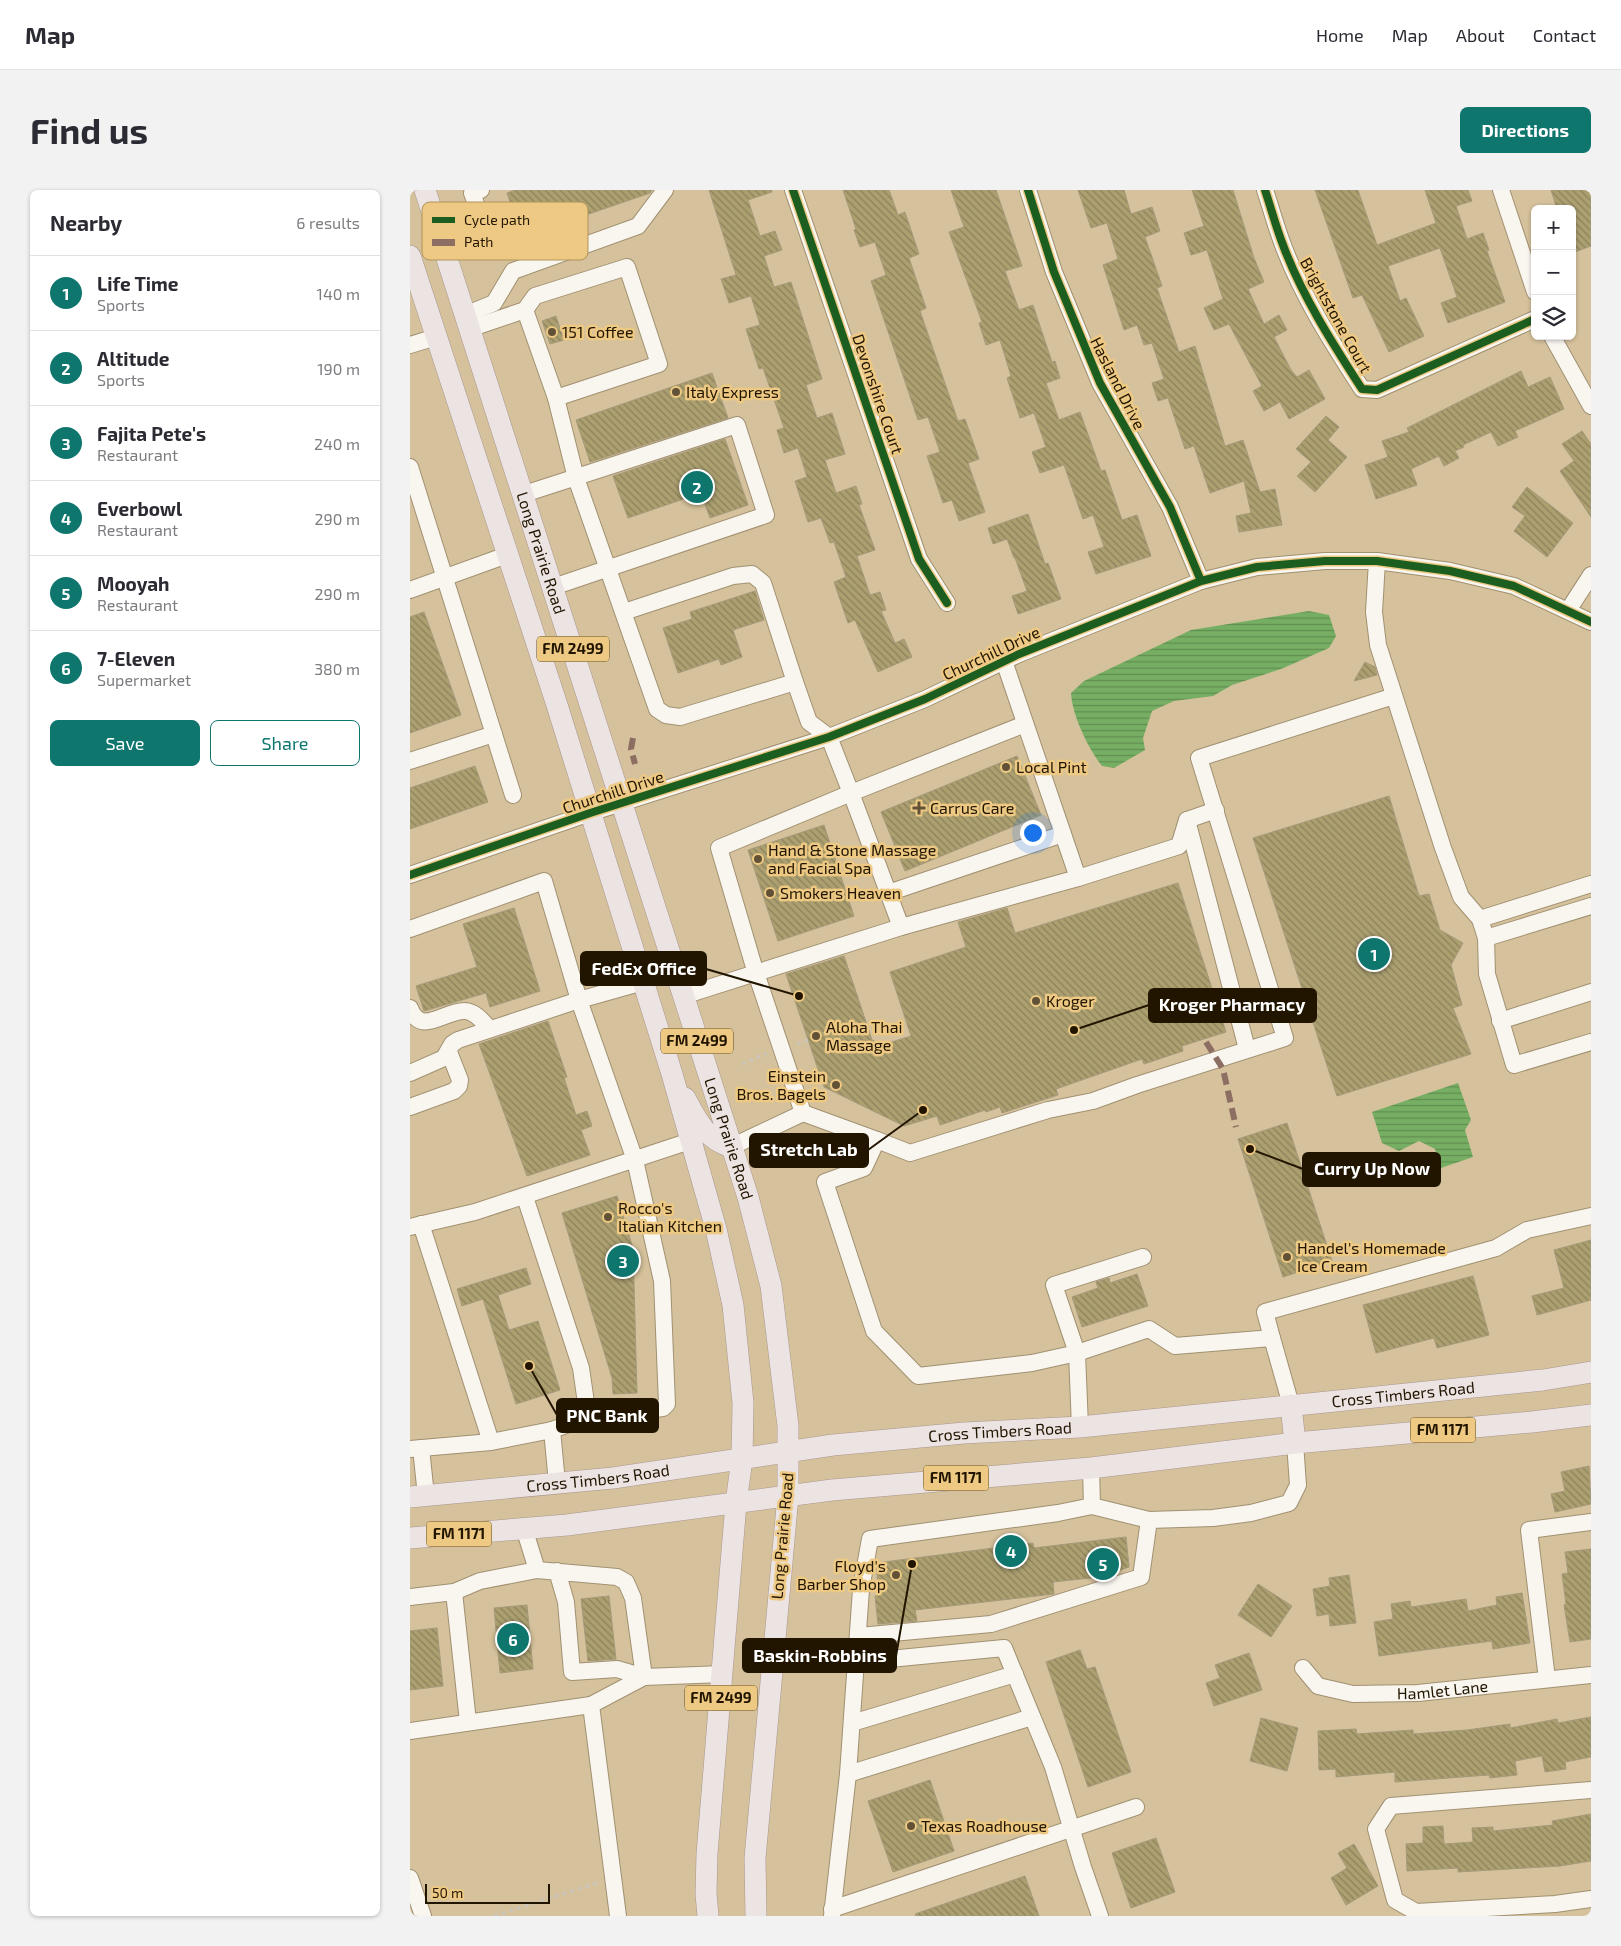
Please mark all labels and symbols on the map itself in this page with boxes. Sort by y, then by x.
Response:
legend [422,202,588,260]
text: Cycle path [464,211,530,228]
text: Path [464,233,493,250]
street label: Brightstone Court [1297,254,1376,376]
place label: 151 Coffee [562,322,634,341]
marker: 151 Coffee [546,326,558,338]
street label: Devonshire Court [849,331,908,456]
street label: Hasland Drive [1087,333,1150,432]
place label: Italy Express [686,382,779,401]
marker: Italy Express [670,386,682,398]
pin: 2 [681,468,713,506]
street label: Long Prairie Road [513,489,570,616]
street label: Churchill Drive [939,622,1043,683]
road number: FM 2499 [537,636,609,662]
place label: Local Pint [1016,757,1087,776]
marker: Local Pint [1000,761,1012,773]
street label: Churchill Drive [560,766,666,817]
place label: Carrus Care [930,798,1014,817]
marker: Carrus Care [912,801,926,815]
your location [1020,820,1046,846]
place label: Hand & Stone Massage and Facial Spa [768,840,936,877]
marker: Hand & Stone Massage and Facial Spa [752,853,764,865]
place label: Smokers Heaven [780,883,901,902]
marker: Smokers Heaven [764,887,776,899]
pin: 1 [1358,935,1390,973]
callout: FedEx Office [581,952,706,985]
text: FedEx Office [592,957,696,979]
callout: Kroger Pharmacy [1149,989,1316,1022]
place label: Kroger [1046,991,1095,1010]
text: Kroger Pharmacy [1159,993,1306,1015]
marker: Kroger [1030,995,1042,1007]
place label: Aloha Thai Massage [826,1017,902,1054]
road number: FM 2499 [661,1028,733,1054]
marker: Aloha Thai Massage [810,1030,822,1042]
place label: Einstein Bros. Bagels [736,1066,826,1103]
street label: Long Prairie Road [701,1075,758,1202]
marker: Einstein Bros. Bagels [830,1079,842,1091]
callout: Stretch Lab [750,1134,868,1167]
text: Stretch Lab [760,1138,858,1160]
callout: Curry Up Now [1303,1153,1440,1186]
text: Curry Up Now [1314,1157,1431,1179]
place label: Rocco's Italian Kitchen [618,1198,722,1235]
marker: Rocco's Italian Kitchen [602,1211,614,1223]
place label: Handel's Homemade Ice Cream [1297,1238,1446,1275]
pin: 3 [607,1242,639,1280]
marker: Handel's Homemade Ice Cream [1281,1251,1293,1263]
street label: Cross Timbers Road [1331,1377,1476,1410]
callout: PNC Bank [557,1399,658,1432]
text: PNC Bank [566,1404,648,1426]
street label: Cross Timbers Road [927,1417,1072,1445]
road number: FM 1171 [1410,1418,1476,1442]
street label: Cross Timbers Road [526,1460,671,1495]
road number: FM 1171 [924,1466,988,1490]
street label: Long Prairie Road [767,1472,797,1600]
road number: FM 1171 [427,1522,492,1546]
pin: 4 [995,1532,1027,1570]
pin: 5 [1087,1545,1119,1583]
place label: Floyd's Barber Shop [797,1556,886,1593]
marker: Floyd's Barber Shop [890,1569,902,1581]
pin: 6 [497,1620,529,1658]
callout: Baskin-Robbins [743,1639,896,1672]
text: Baskin-Robbins [753,1644,887,1666]
street label: Hamlet Lane [1397,1676,1489,1702]
road number: FM 2499 [685,1686,757,1710]
place label: Texas Roadhouse [921,1816,1047,1835]
marker: Texas Roadhouse [905,1820,917,1832]
scale bar [425,1881,550,1904]

